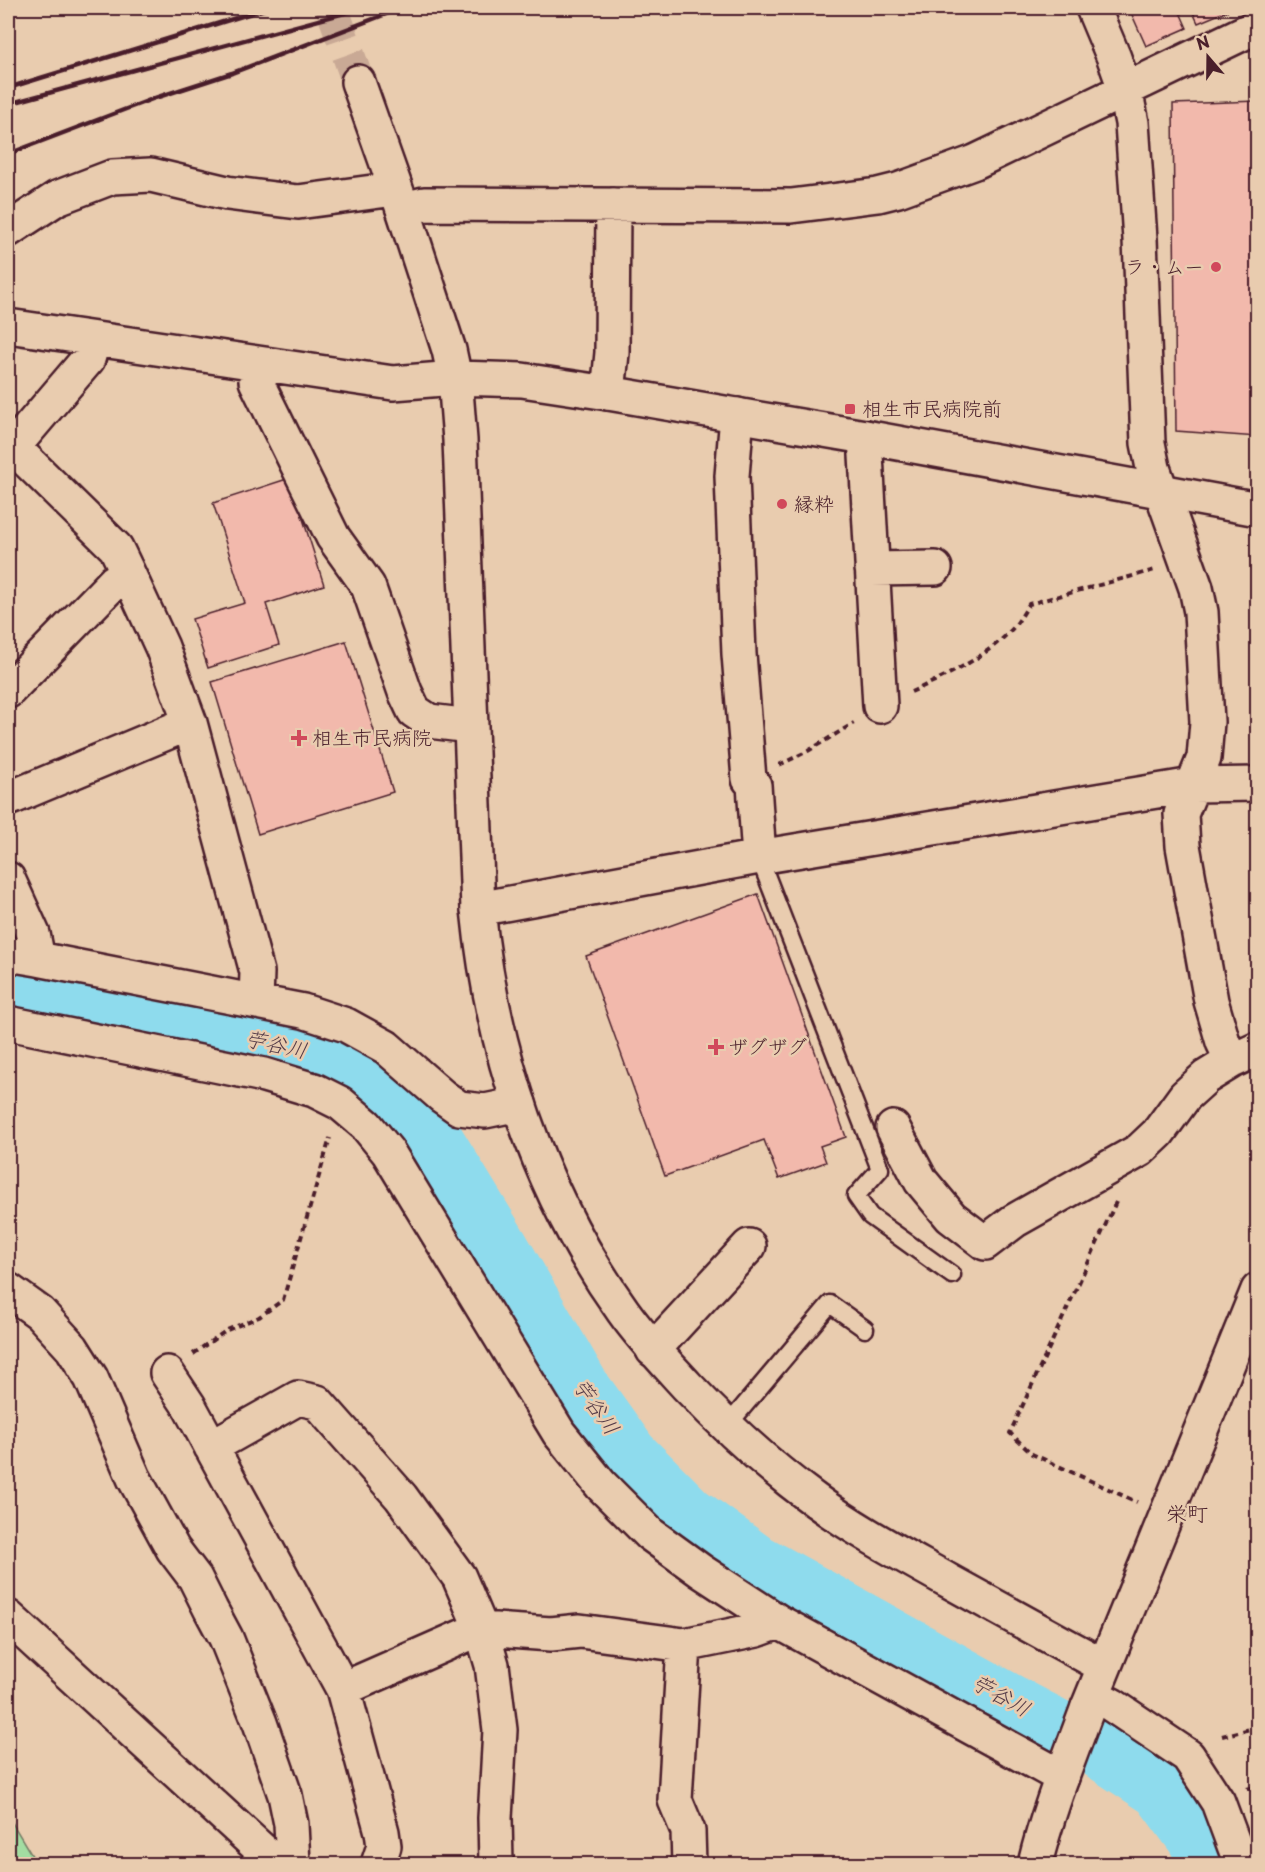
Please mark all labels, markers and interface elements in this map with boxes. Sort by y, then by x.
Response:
north arrow [1178,27,1238,87]
text: N [1192,29,1213,55]
place label: ラ・ムー [1125,251,1204,281]
marker: ラ・ムー [1209,260,1223,274]
place label: 相生市民病院前 [862,393,1002,423]
marker: 相生市民病院前 [843,402,857,416]
place label: 縁粋 [794,488,834,518]
marker: 縁粋 [775,497,789,511]
place label: 相生市民病院 [312,722,432,752]
marker: 相生市民病院 [290,729,308,747]
water label: 苧谷川 [242,1021,311,1065]
place label: ザグザグ [728,1031,807,1061]
marker: ザグザグ [709,1040,723,1054]
water label: 苧谷川 [566,1371,629,1441]
district label: 栄町 [1166,1496,1208,1528]
water label: 苧谷川 [967,1665,1037,1724]

